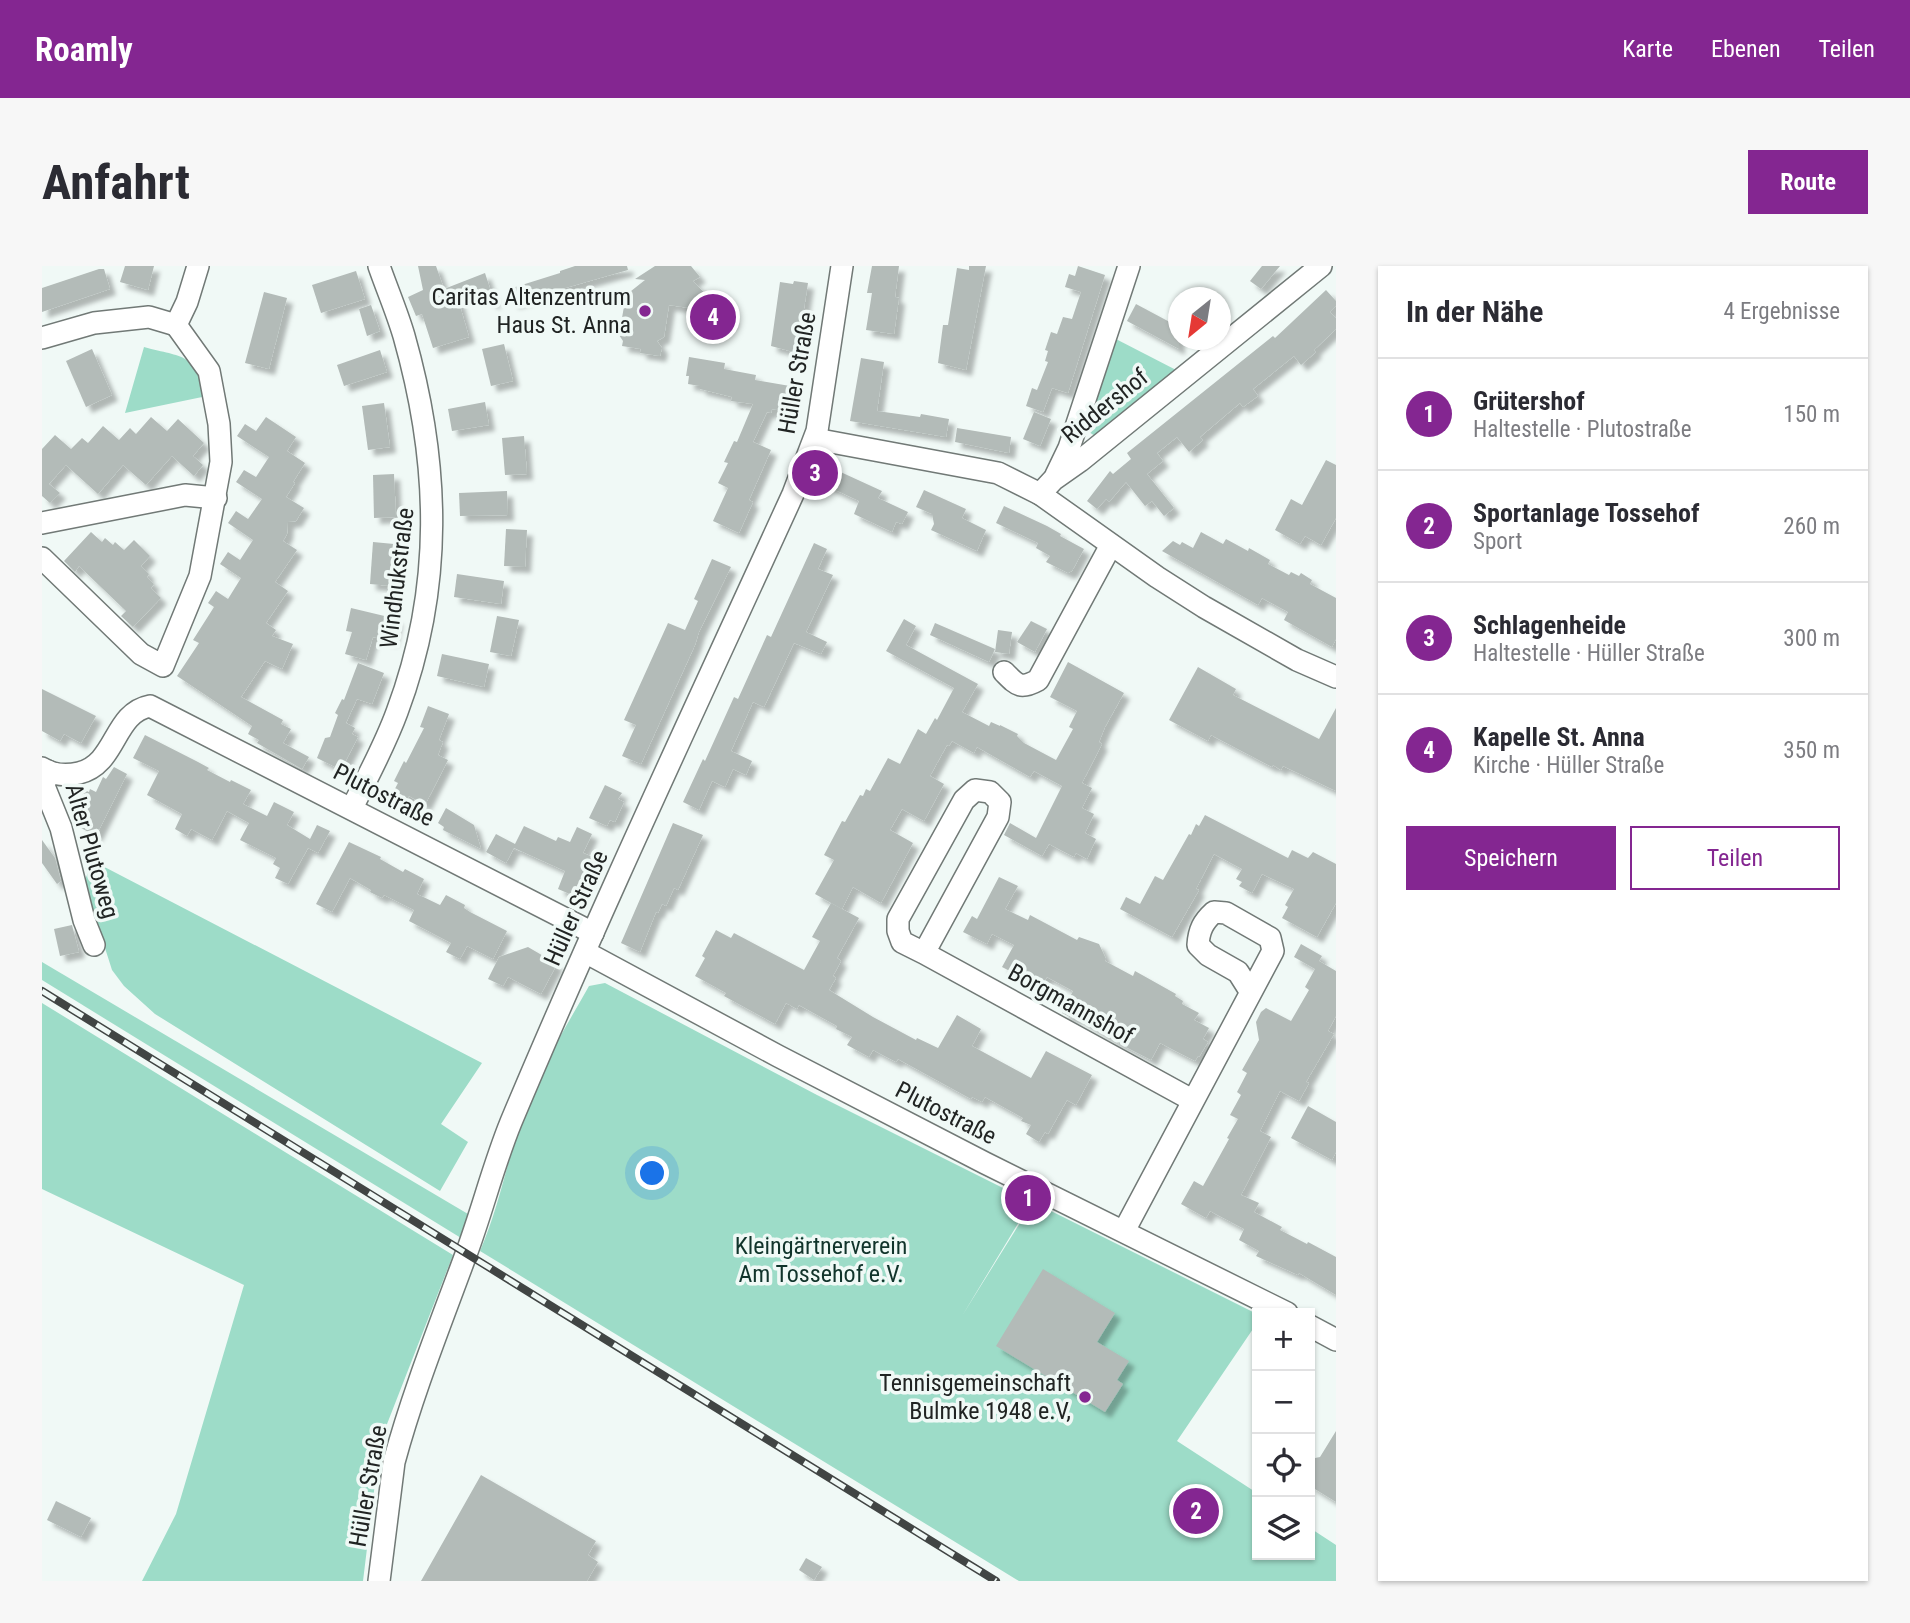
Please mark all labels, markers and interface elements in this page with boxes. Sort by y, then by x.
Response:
text: Roamly [35,30,133,69]
text: Karte [1622,35,1673,63]
text: Ebenen [1711,35,1781,63]
text: Teilen [1819,35,1875,63]
button: Route [1748,150,1868,214]
text: Anfahrt [42,154,190,211]
place label: Caritas Altenzentrum Haus St. Anna [431,283,631,339]
north arrow [1168,287,1231,350]
pin: 4 [690,291,736,343]
text: In der Nähe [1406,294,1543,329]
text: 4 Ergebnisse [1723,298,1840,325]
marker: Caritas Altenzentrum Haus St. Anna [637,303,653,319]
street label: Hüller Straße [773,310,821,436]
street label: Riddershof [1056,363,1154,449]
text: Grütershof [1473,386,1585,416]
text: 1 [1423,401,1435,428]
text: 150 m [1783,401,1840,428]
text: Haltestelle · Plutostraße [1473,416,1692,443]
pin: 3 [792,447,838,499]
text: Sportanlage Tossehof [1473,498,1699,528]
street label: Windhukstraße [374,506,420,650]
text: 2 [1423,513,1435,540]
text: 260 m [1783,513,1840,540]
text: Sport [1473,528,1522,555]
text: Schlagenheide [1473,610,1626,640]
text: 3 [1423,625,1435,652]
text: 300 m [1783,625,1840,652]
text: Haltestelle · Hüller Straße [1473,640,1705,667]
text: Kapelle St. Anna [1473,722,1645,752]
text: 4 [1423,737,1435,764]
text: 350 m [1783,737,1840,764]
text: Kirche · Hüller Straße [1473,752,1664,779]
street label: Plutostraße [329,758,439,832]
street label: Alter Plutoweg [59,781,125,921]
button: Speichern [1406,826,1616,890]
button: Teilen [1630,826,1840,890]
street label: Hüller Straße [538,846,614,970]
street label: Borgmannshof [1003,958,1139,1050]
street label: Plutostraße [891,1076,1001,1150]
your location [635,1156,669,1190]
pin: 1 [1005,1172,1051,1224]
park label: Kleingärtnerverein Am Tossehof e.V. [735,1232,907,1288]
map controls [1252,1308,1315,1560]
button: + [1252,1308,1315,1371]
place label: Tennisgemeinschaft Bulmke 1948 e.V, [879,1369,1071,1425]
button: − [1252,1371,1315,1434]
marker: Tennisgemeinschaft Bulmke 1948 e.V, [1077,1389,1093,1405]
street label: Hüller Straße [344,1423,392,1549]
button: locate [1252,1434,1315,1497]
pin: 2 [1173,1485,1219,1537]
button: layers [1252,1497,1315,1560]

